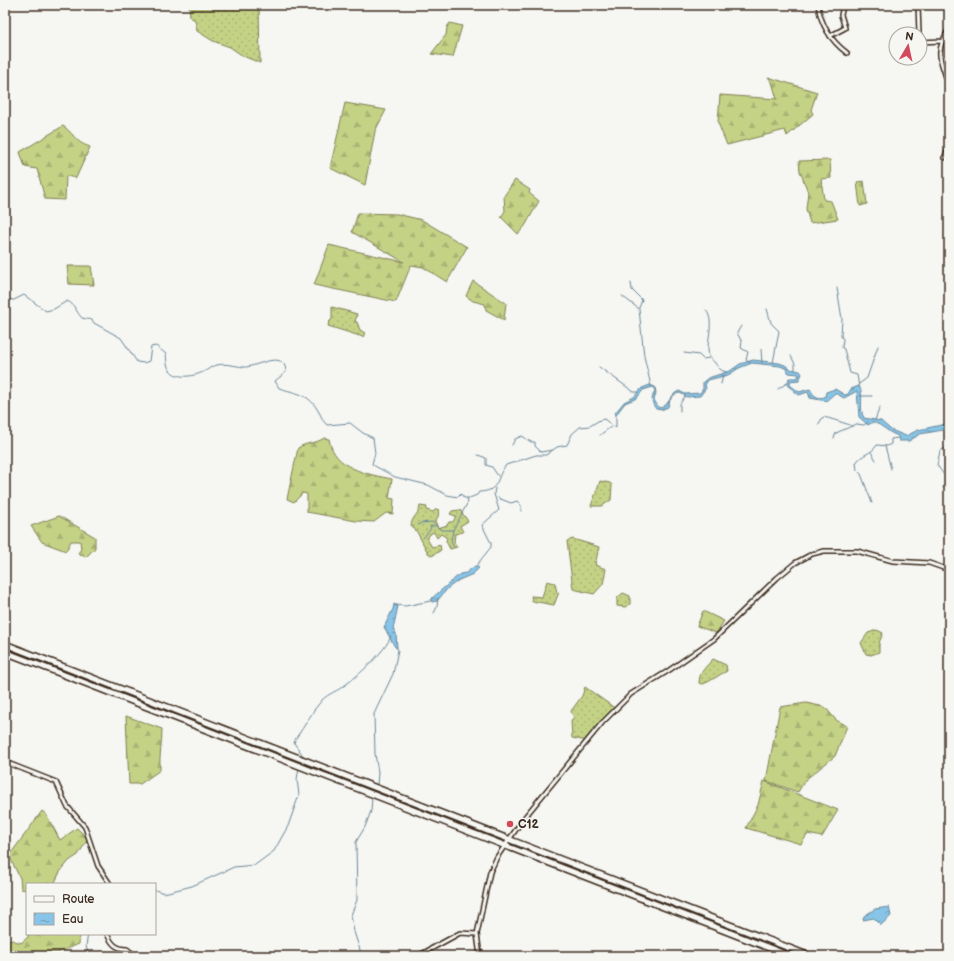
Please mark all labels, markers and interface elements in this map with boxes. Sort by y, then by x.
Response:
north arrow [888,26,928,66]
text: N [904,30,915,44]
place label: C12 [518,817,540,832]
marker: C12 [505,819,515,829]
legend [26,883,156,935]
text: Route [62,892,94,907]
text: Eau [62,912,83,927]

